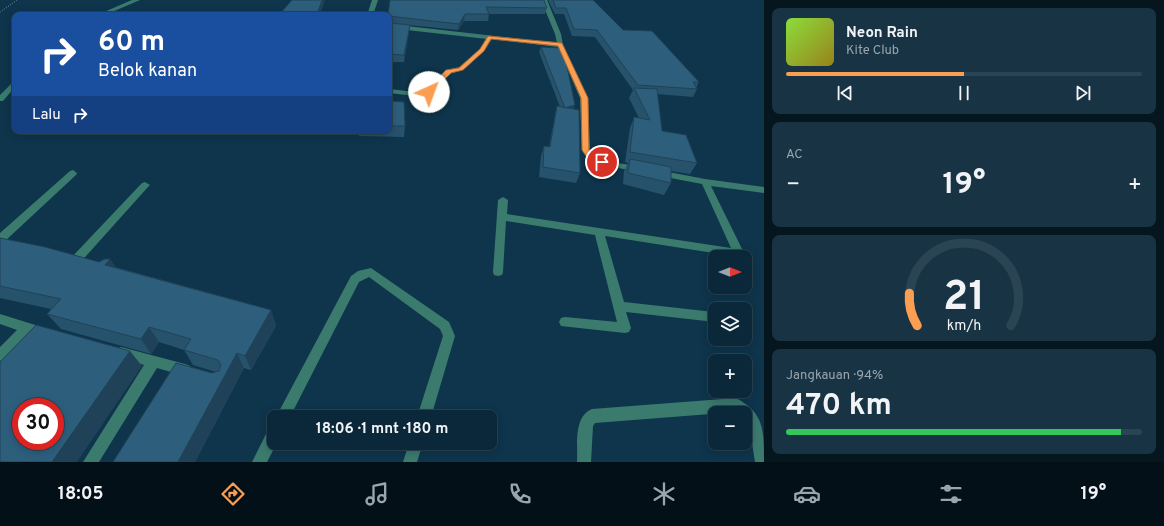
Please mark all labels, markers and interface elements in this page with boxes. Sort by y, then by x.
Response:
text: Neon Rain [846,24,918,43]
text: 60 m [98,25,165,61]
icon: right [32,28,84,80]
text: Kite Club [846,43,899,59]
text: Belok kanan [98,60,197,83]
position arrow [408,71,450,113]
icon: previous [834,82,856,104]
icon: pause [953,82,975,104]
icon: next [1072,82,1094,104]
icon: right [69,104,91,126]
text: Lalu [32,106,61,125]
pin [585,145,619,179]
text: AC [786,147,803,163]
icon: arrive [591,151,613,173]
text: 19° [943,167,985,204]
text: − [786,172,800,199]
text: + [1128,172,1142,199]
north arrow [708,250,752,294]
map controls [708,250,752,450]
text: 21 [943,272,985,325]
button: layers [708,302,752,346]
text: km/h [947,316,981,334]
button: + [708,354,752,398]
text: Jangkauan · 94% [786,368,883,384]
text: 470 km [786,388,892,425]
speed limit sign: 30 [12,398,64,450]
button: − [708,406,752,450]
text: 18:06 · 1 mnt · 180 m [316,420,448,439]
icon: directions [219,480,247,508]
icon: music [363,480,391,508]
icon: phone [506,480,534,508]
icon: climate [650,480,678,508]
icon: car [793,480,821,508]
icon: filters [937,480,965,508]
text: 18:05 [58,483,104,506]
text: 19° [1080,483,1106,506]

